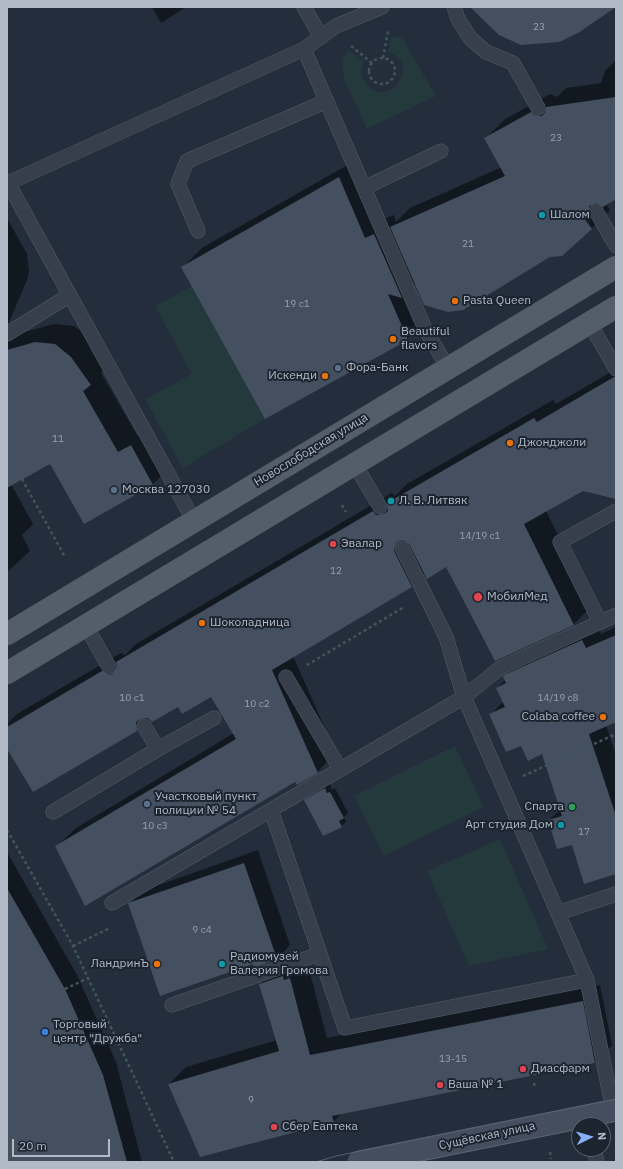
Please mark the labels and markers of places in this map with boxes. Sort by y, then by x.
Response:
place label: Шалом [550,208,590,222]
marker: Шалом [537,210,547,220]
place label: Pasta Queen [463,294,531,308]
marker: Pasta Queen [450,296,460,306]
place label: Beautiful flavors [401,325,450,353]
marker: Beautiful flavors [388,334,398,344]
place label: Фора-Банк [346,361,409,375]
marker: Фора-Банк [333,363,343,373]
place label: Искенди [268,369,317,383]
marker: Искенди [320,371,330,381]
place label: Джонджоли [518,436,586,450]
marker: Джонджоли [505,438,515,448]
place label: Москва 127030 [122,483,210,497]
marker: Москва 127030 [109,485,119,495]
place label: Л. В. Литвяк [399,494,468,508]
marker: Л. В. Литвяк [386,496,396,506]
place label: Эвалар [341,537,382,551]
marker: Эвалар [328,539,338,549]
place label: МобилМед [487,590,548,604]
marker: МобилМед [472,591,484,603]
place label: Шоколадница [210,616,290,630]
marker: Шоколадница [197,618,207,628]
place label: Colaba coffee [521,710,595,724]
marker: Colaba coffee [598,712,608,722]
place label: Участковый пункт полиции № 54 [155,790,257,818]
marker: Участковый пункт полиции № 54 [142,799,152,809]
place label: Спарта [525,800,564,814]
marker: Спарта [567,802,577,812]
place label: Арт студия Дом [465,818,553,832]
marker: Арт студия Дом [556,820,566,830]
place label: Радиомузей Валерия Громова [230,950,328,978]
place label: ЛандринЪ [91,957,149,971]
marker: ЛандринЪ [152,959,162,969]
marker: Радиомузей Валерия Громова [217,959,227,969]
place label: Торговый центр "Дружба" [53,1018,142,1046]
marker: Торговый центр "Дружба" [40,1027,50,1037]
place label: Диасфарм [531,1062,590,1076]
marker: Диасфарм [518,1064,528,1074]
place label: Ваша № 1 [448,1078,503,1092]
marker: Ваша № 1 [435,1080,445,1090]
place label: Сбер Еаптека [282,1120,358,1134]
marker: Сбер Еаптека [269,1122,279,1132]

